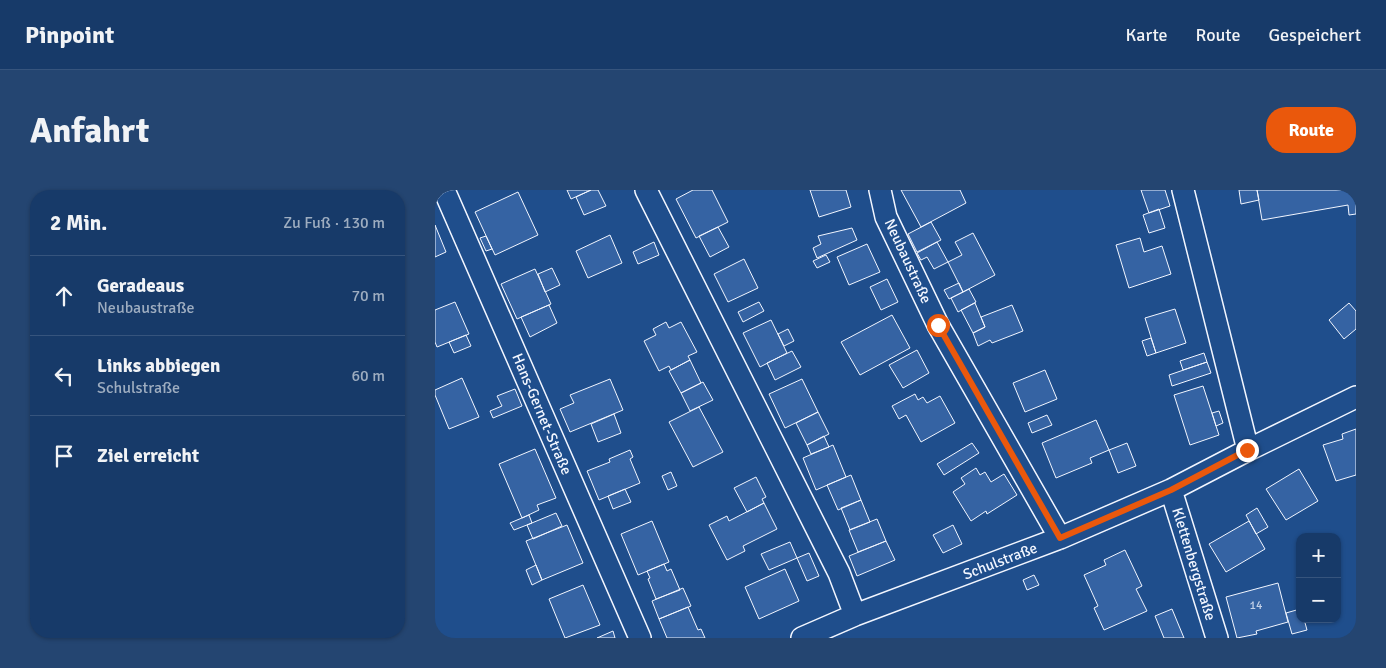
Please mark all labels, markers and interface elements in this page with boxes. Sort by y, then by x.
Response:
text: Pinpoint [25,20,114,50]
text: Karte [1126,24,1168,46]
text: Route [1196,24,1241,46]
text: Gespeichert [1269,24,1361,46]
button: Route [1266,107,1356,153]
text: Anfahrt [30,109,149,152]
text: 2 Min. [50,210,107,236]
text: Zu Fuß · 130 m [283,213,385,233]
street label: Neubaustraße [881,216,935,306]
text: Geradeaus [97,274,184,298]
icon: ahead [50,282,78,310]
text: 70 m [351,286,385,306]
text: Neubaustraße [97,298,194,318]
route start [927,314,950,337]
street label: Hans-Gernet-Straße [508,351,576,477]
text: Links abbiegen [97,354,220,378]
icon: left [50,362,78,390]
text: 60 m [351,366,385,386]
text: Schulstraße [97,378,180,398]
route end [1236,439,1259,462]
icon: arrive [50,442,78,470]
text: Ziel erreicht [97,444,199,468]
street label: Klettenbergstraße [1168,505,1220,623]
map controls [1296,533,1341,623]
button: + [1296,533,1341,578]
street label: Schulstraße [960,539,1040,583]
button: − [1296,578,1341,623]
house number: 14 [1250,598,1263,613]

